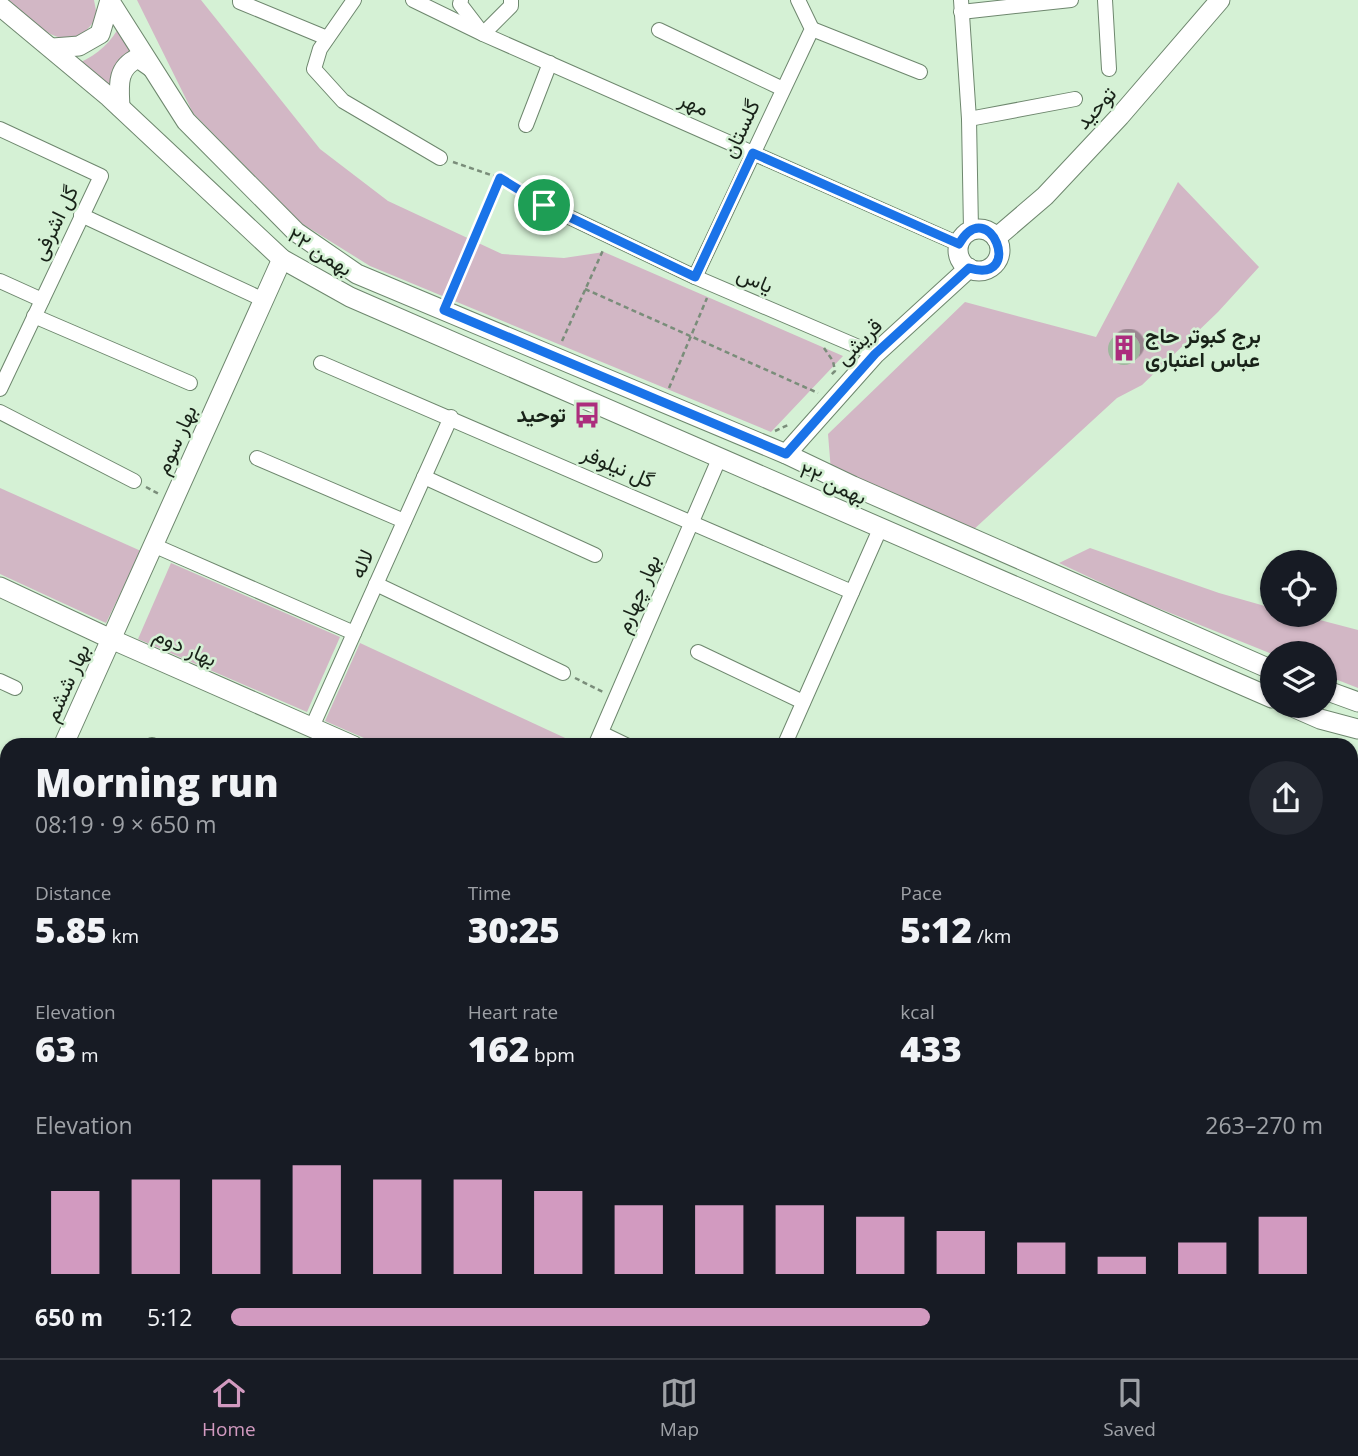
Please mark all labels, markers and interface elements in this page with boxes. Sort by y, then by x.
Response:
street label: توحید [1069,80,1122,135]
street label: مهر [674,84,714,122]
street label: گلستان [714,95,766,162]
pin [514,175,574,235]
street label: گل اشرفی [24,180,84,265]
icon: arrive [525,186,563,224]
street label: ۲۲ بهمن [283,220,358,282]
street label: یاس [733,259,778,299]
street label: قریشی [829,312,888,371]
place label: برج کبوتر حاج عباس اعتباری [1145,321,1261,373]
building icon: برج کبوتر حاج عباس اعتباری [1109,333,1139,363]
street label: بهار سوم [147,400,204,479]
place label: توحید [517,400,566,428]
bus stop icon: توحید [572,400,602,430]
street label: گل نیلوفر [577,438,659,494]
street label: ۲۲ بهمن [795,456,872,510]
street label: لاله [342,545,380,582]
street label: بهار چهارم [608,550,667,638]
map controls [1260,550,1337,718]
button: locate [1260,550,1337,627]
street label: بهار دوم [149,620,222,673]
street label: بهار ششم [37,639,97,726]
button: layers [1260,641,1337,718]
text: Morning run [35,756,279,808]
button: share [1249,761,1323,835]
text: 08:19 · 9 × 650 m [35,808,217,840]
text: Distance [35,880,111,906]
text: Time [468,880,511,906]
text: Pace [900,880,942,906]
text: 5.85 [35,906,107,953]
text: 30:25 [468,906,560,953]
text: 5:12 [900,906,972,953]
text: km [107,923,139,949]
text: /km [972,923,1011,949]
text: Elevation [35,999,116,1025]
text: Heart rate [468,999,558,1025]
text: kcal [900,999,935,1025]
text: 63 [35,1025,76,1072]
text: 162 [468,1025,529,1072]
text: 433 [900,1025,962,1072]
text: m [76,1042,99,1068]
text: bpm [529,1042,575,1068]
text: Elevation [35,1109,133,1141]
text: 263–270 m [1205,1109,1323,1141]
text: 650 m [35,1301,103,1333]
text: 5:12 [147,1301,193,1333]
tab: Home [202,1374,256,1442]
tab: Map [660,1374,699,1442]
tab: Saved [1103,1374,1156,1442]

